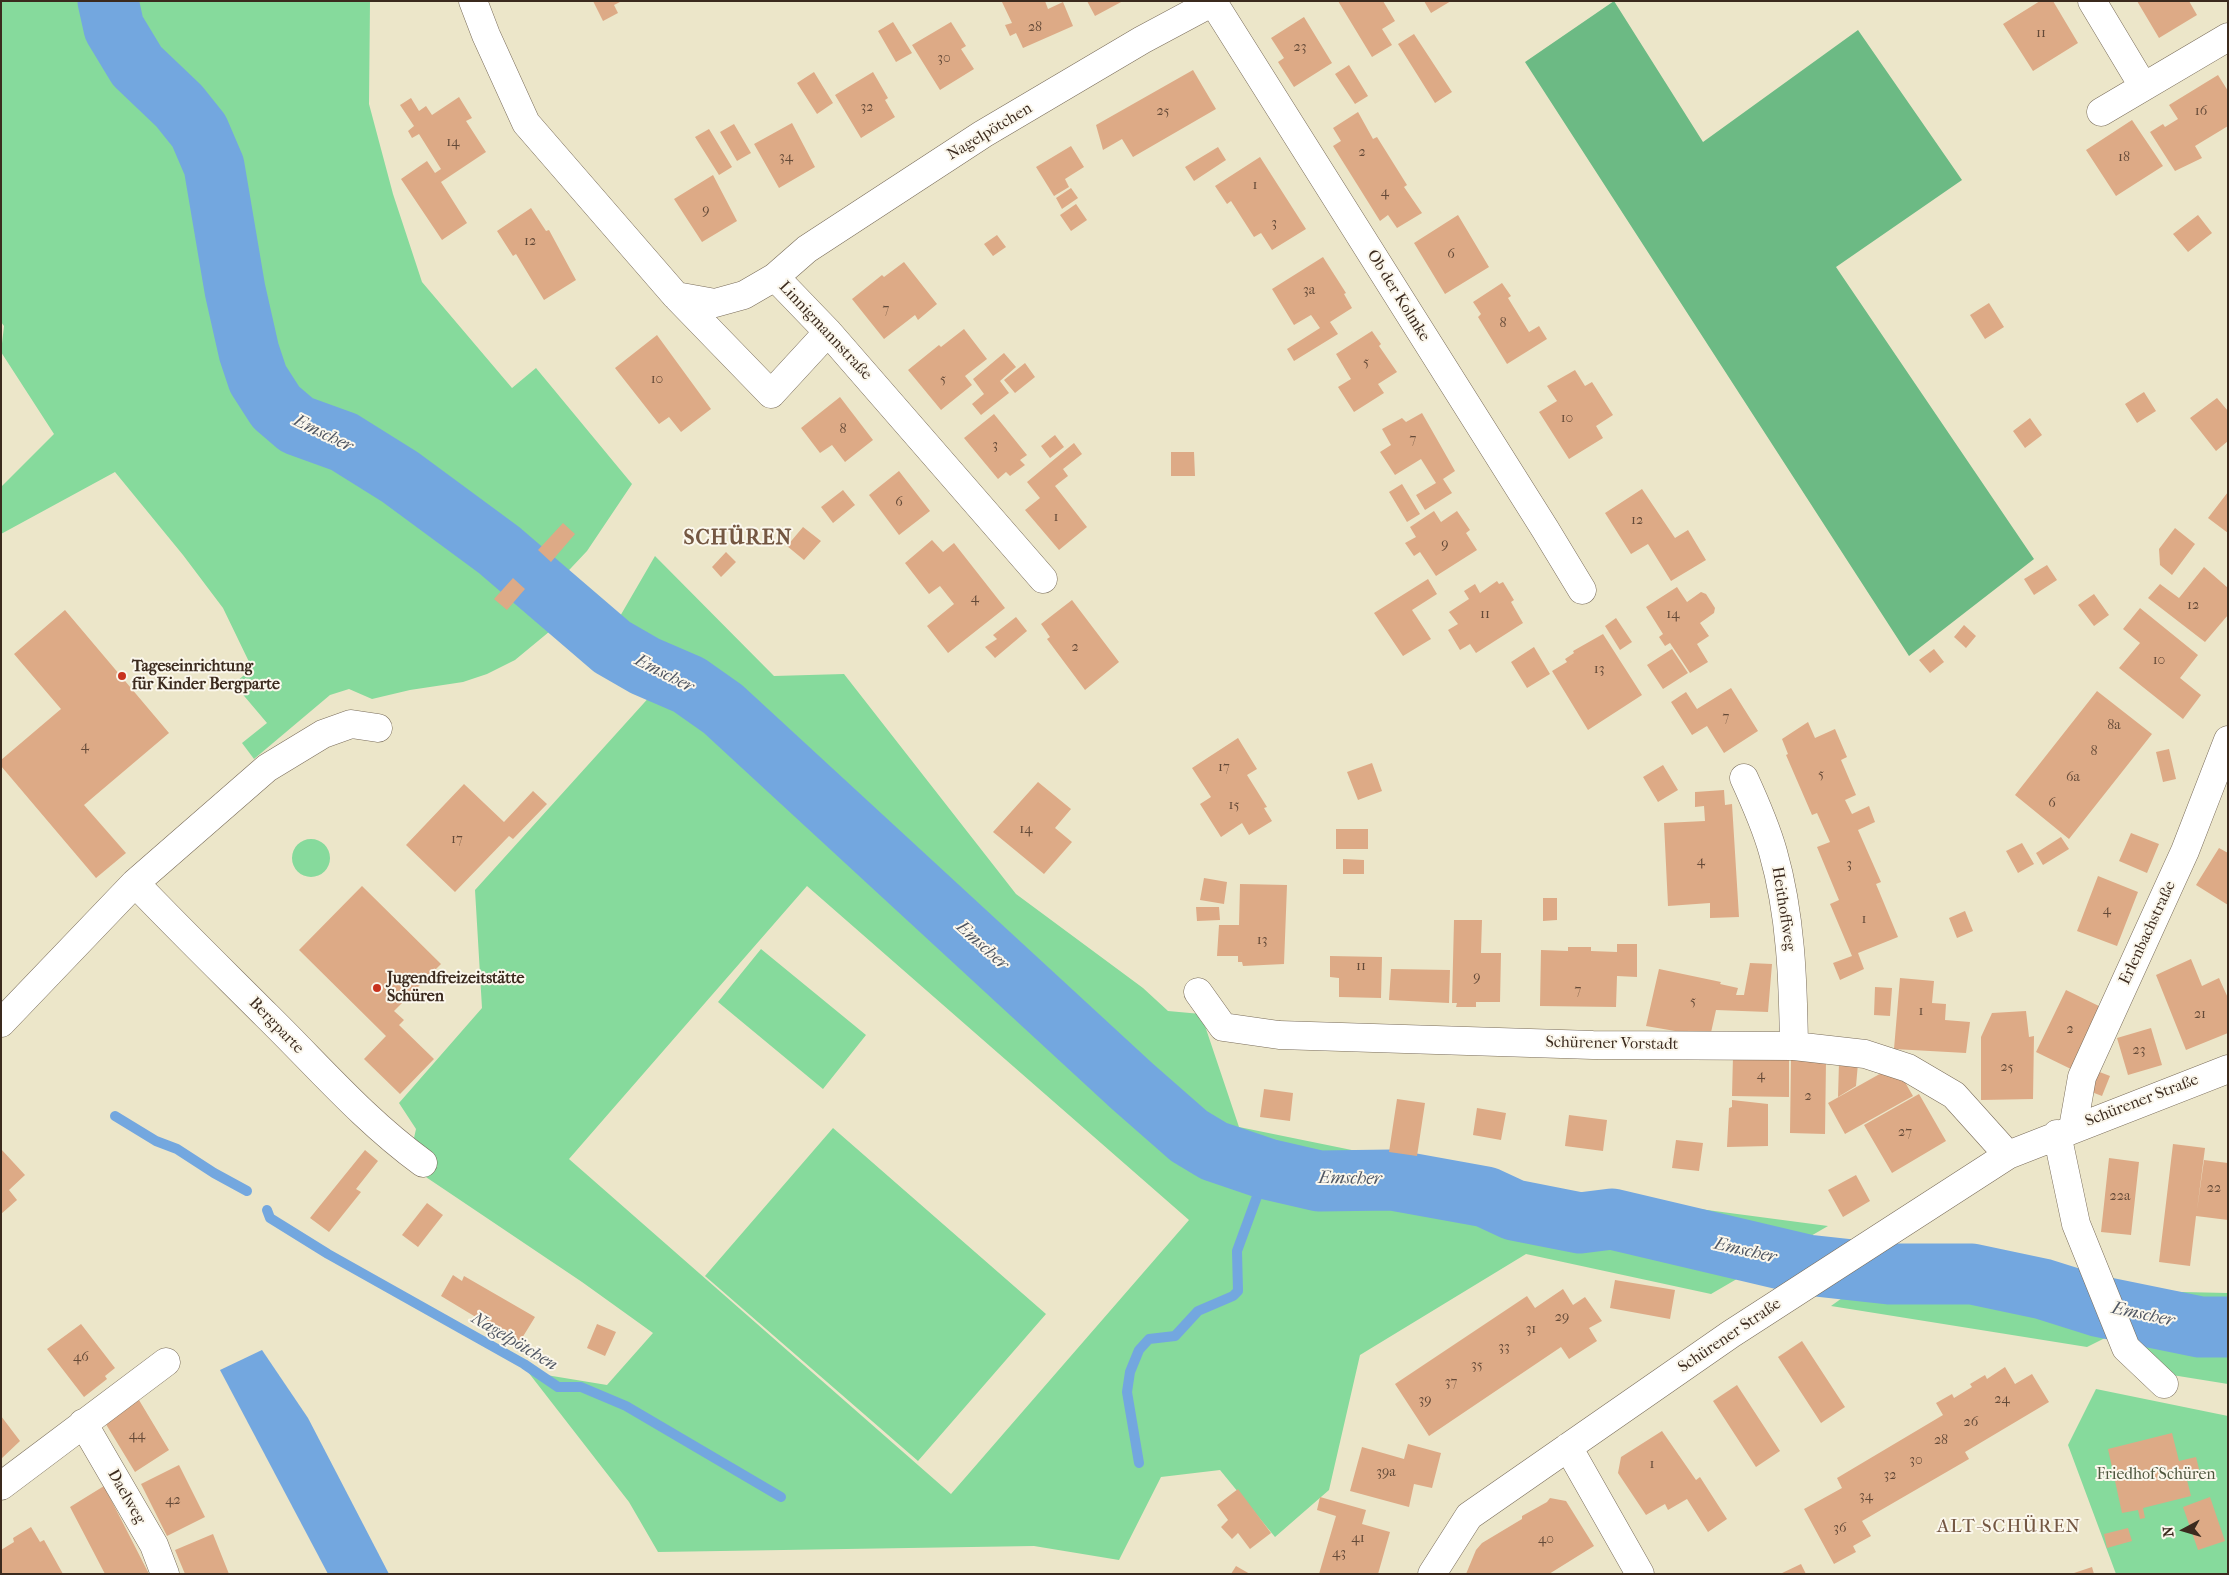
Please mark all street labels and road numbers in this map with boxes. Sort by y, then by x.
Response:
street label: Nagelpötchen [944,99,1036,165]
street label: Ob der Kolmke [1362,247,1434,345]
street label: Linnigmannstraße [774,278,876,384]
street label: Heithoffweg [1767,865,1799,953]
street label: Erlenbachstraße [2116,878,2180,988]
street label: Bergparte [245,994,307,1058]
street label: Schürener Vorstadt [1545,1033,1679,1055]
street label: Schürener Straße [2083,1071,2201,1131]
street label: Schürener Straße [1675,1295,1785,1377]
street label: Daelweg [103,1466,149,1528]

